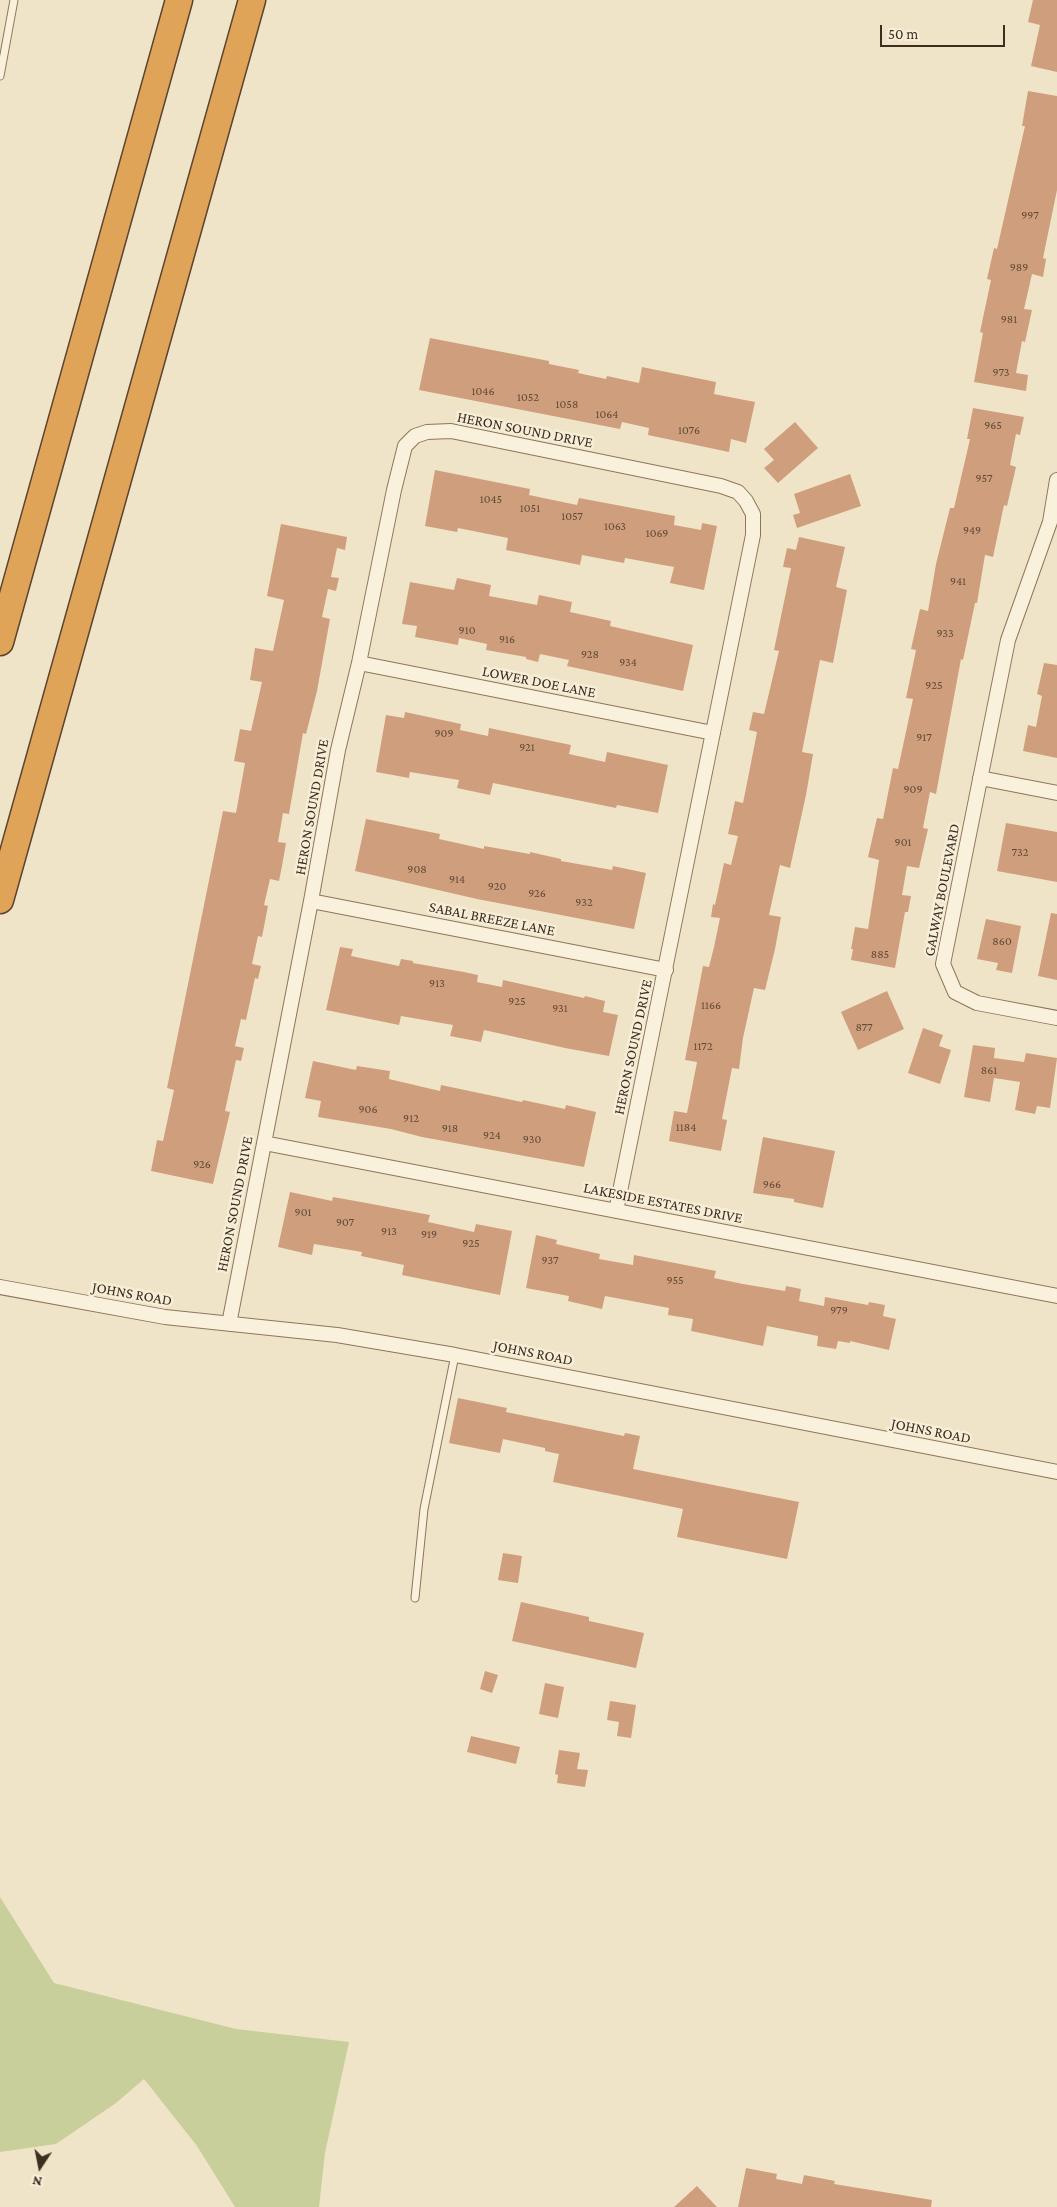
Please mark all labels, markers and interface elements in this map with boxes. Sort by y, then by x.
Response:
scale bar [882,15,1007,47]
text: 50 m [888,26,918,42]
house number: 997 [1021,208,1039,222]
house number: 989 [1010,260,1028,274]
house number: 981 [1001,312,1017,326]
house number: 973 [993,365,1009,379]
house number: 1046 [472,384,494,398]
house number: 1052 [517,390,539,404]
house number: 1058 [556,397,578,411]
house number: 1064 [596,407,618,421]
street label: HERON SOUND DRIVE [456,408,594,452]
house number: 965 [984,418,1002,432]
house number: 1076 [678,423,700,437]
house number: 957 [976,471,992,485]
house number: 1045 [480,492,502,506]
house number: 1051 [520,501,540,515]
house number: 1057 [561,509,583,523]
house number: 1063 [604,519,626,533]
house number: 949 [963,523,981,537]
house number: 1069 [646,526,668,540]
house number: 941 [950,574,966,588]
house number: 910 [459,623,475,637]
house number: 933 [936,626,954,640]
house number: 916 [499,632,515,646]
house number: 928 [581,647,599,661]
house number: 934 [619,655,637,669]
street label: LOWER DOE LANE [481,662,597,702]
house number: 925 [925,678,943,692]
house number: 909 [435,726,453,740]
house number: 917 [916,730,932,744]
street label: HERON SOUND DRIVE [291,738,333,876]
house number: 921 [519,740,535,754]
house number: 909 [904,782,922,796]
street label: GALWAY BOULEVARD [920,822,964,958]
house number: 901 [895,835,911,849]
house number: 732 [1012,845,1028,859]
house number: 908 [407,862,427,876]
house number: 914 [449,872,465,886]
house number: 920 [488,879,506,893]
house number: 926 [528,886,546,900]
house number: 932 [575,895,593,909]
street label: SABAL BREEZE LANE [427,898,557,940]
house number: 860 [992,934,1012,948]
house number: 885 [871,947,889,961]
house number: 913 [429,976,445,990]
street label: HERON SOUND DRIVE [610,978,656,1116]
house number: 925 [508,994,526,1008]
house number: 1166 [701,998,721,1012]
house number: 931 [552,1001,568,1015]
house number: 877 [856,1020,872,1034]
house number: 1172 [693,1039,713,1053]
house number: 861 [981,1063,997,1077]
house number: 906 [359,1102,377,1116]
house number: 912 [403,1111,419,1125]
house number: 1184 [676,1120,696,1134]
house number: 918 [442,1121,458,1135]
house number: 924 [483,1128,501,1142]
house number: 930 [523,1132,541,1146]
street label: HERON SOUND DRIVE [213,1135,257,1273]
house number: 926 [193,1157,211,1171]
house number: 966 [763,1177,781,1191]
street label: LAKESIDE ESTATES DRIVE [582,1179,744,1227]
house number: 901 [295,1205,311,1219]
house number: 907 [336,1215,354,1229]
house number: 913 [381,1224,397,1238]
house number: 919 [421,1227,437,1241]
house number: 925 [462,1236,480,1250]
house number: 937 [541,1253,559,1267]
house number: 955 [666,1273,684,1287]
street label: JOHNS ROAD [91,1278,173,1310]
house number: 979 [830,1303,848,1317]
street label: JOHNS ROAD [492,1336,574,1370]
street label: JOHNS ROAD [890,1414,972,1448]
north arrow [15,2142,65,2192]
text: N [31,2173,43,2190]

